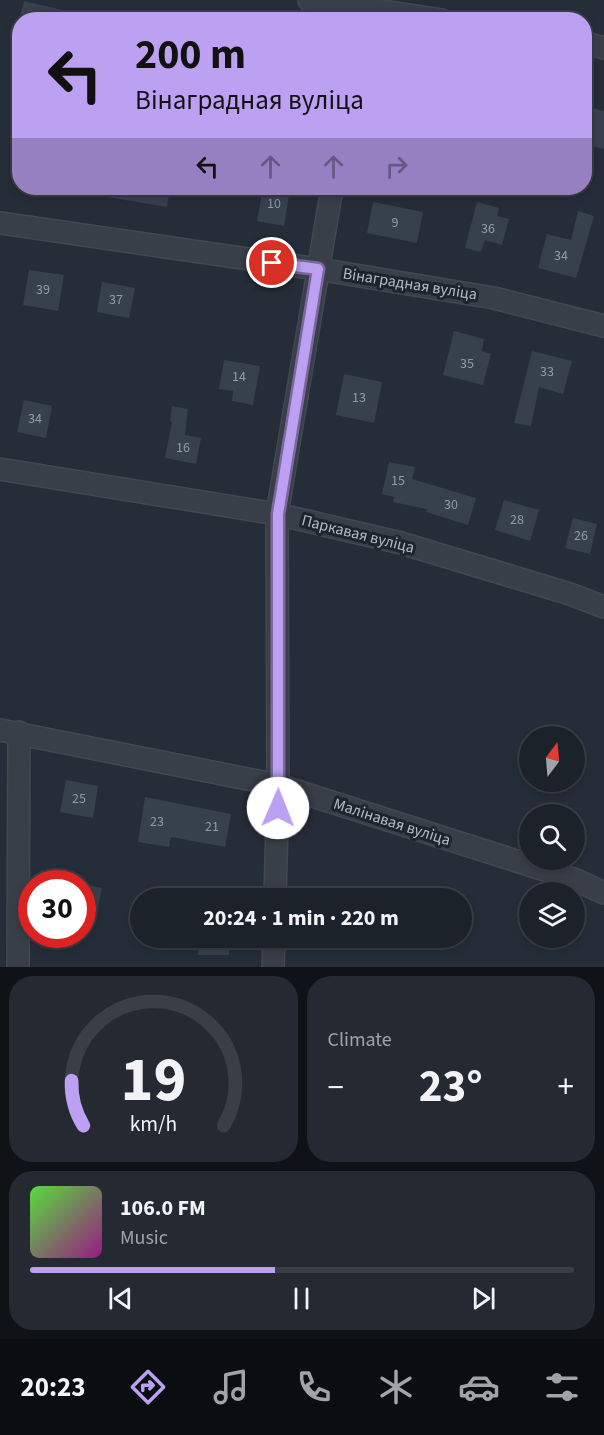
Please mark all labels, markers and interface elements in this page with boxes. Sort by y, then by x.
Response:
text: 200 m [135,25,246,85]
icon: left [36,36,114,114]
text: Вінаградная вуліца [135,81,364,120]
icon: left [191,150,224,183]
icon: ahead [254,150,287,183]
icon: ahead [317,150,350,183]
icon: right [380,150,413,183]
house number: 10 [267,194,281,214]
house number: 9 [392,213,399,233]
house number: 36 [481,219,495,239]
pin [246,237,297,288]
icon: arrive [255,246,288,279]
house number: 34 [554,246,568,266]
street label: Вінаградная вуліца [341,263,479,305]
house number: 39 [36,280,50,300]
house number: 37 [109,290,123,310]
house number: 35 [460,354,474,374]
house number: 33 [540,362,554,382]
house number: 14 [232,367,246,387]
house number: 13 [352,388,366,408]
house number: 34 [28,409,42,429]
house number: 16 [176,438,190,458]
house number: 15 [391,471,405,491]
house number: 30 [444,495,458,515]
street label: Паркавая вуліца [299,509,417,559]
house number: 28 [510,510,524,530]
house number: 26 [574,526,588,546]
north arrow [519,726,585,792]
map controls [519,726,585,948]
position arrow [246,776,310,840]
house number: 25 [72,789,86,809]
street label: Малінавая вуліца [331,793,453,851]
button: search [519,804,585,870]
house number: 23 [150,812,164,832]
house number: 21 [205,817,219,837]
speed limit sign: 30 [18,870,96,948]
button: layers [519,882,585,948]
text: 20:24 · 1 min · 220 m [203,902,399,934]
text: Climate [328,1026,392,1054]
text: 19 [120,1036,186,1125]
text: 23° [419,1055,483,1119]
text: − [328,1064,344,1111]
text: + [558,1064,574,1111]
text: km/h [129,1109,177,1140]
text: 106.0 FM [120,1192,206,1224]
text: Music [120,1224,168,1252]
icon: previous [104,1282,137,1315]
icon: pause [285,1282,318,1315]
icon: next [467,1282,500,1315]
icon: directions [127,1366,169,1408]
icon: music [210,1366,252,1408]
icon: phone [293,1366,335,1408]
icon: climate [375,1366,417,1408]
icon: car [458,1366,500,1408]
icon: filters [541,1366,583,1408]
text: 20:23 [20,1368,86,1407]

